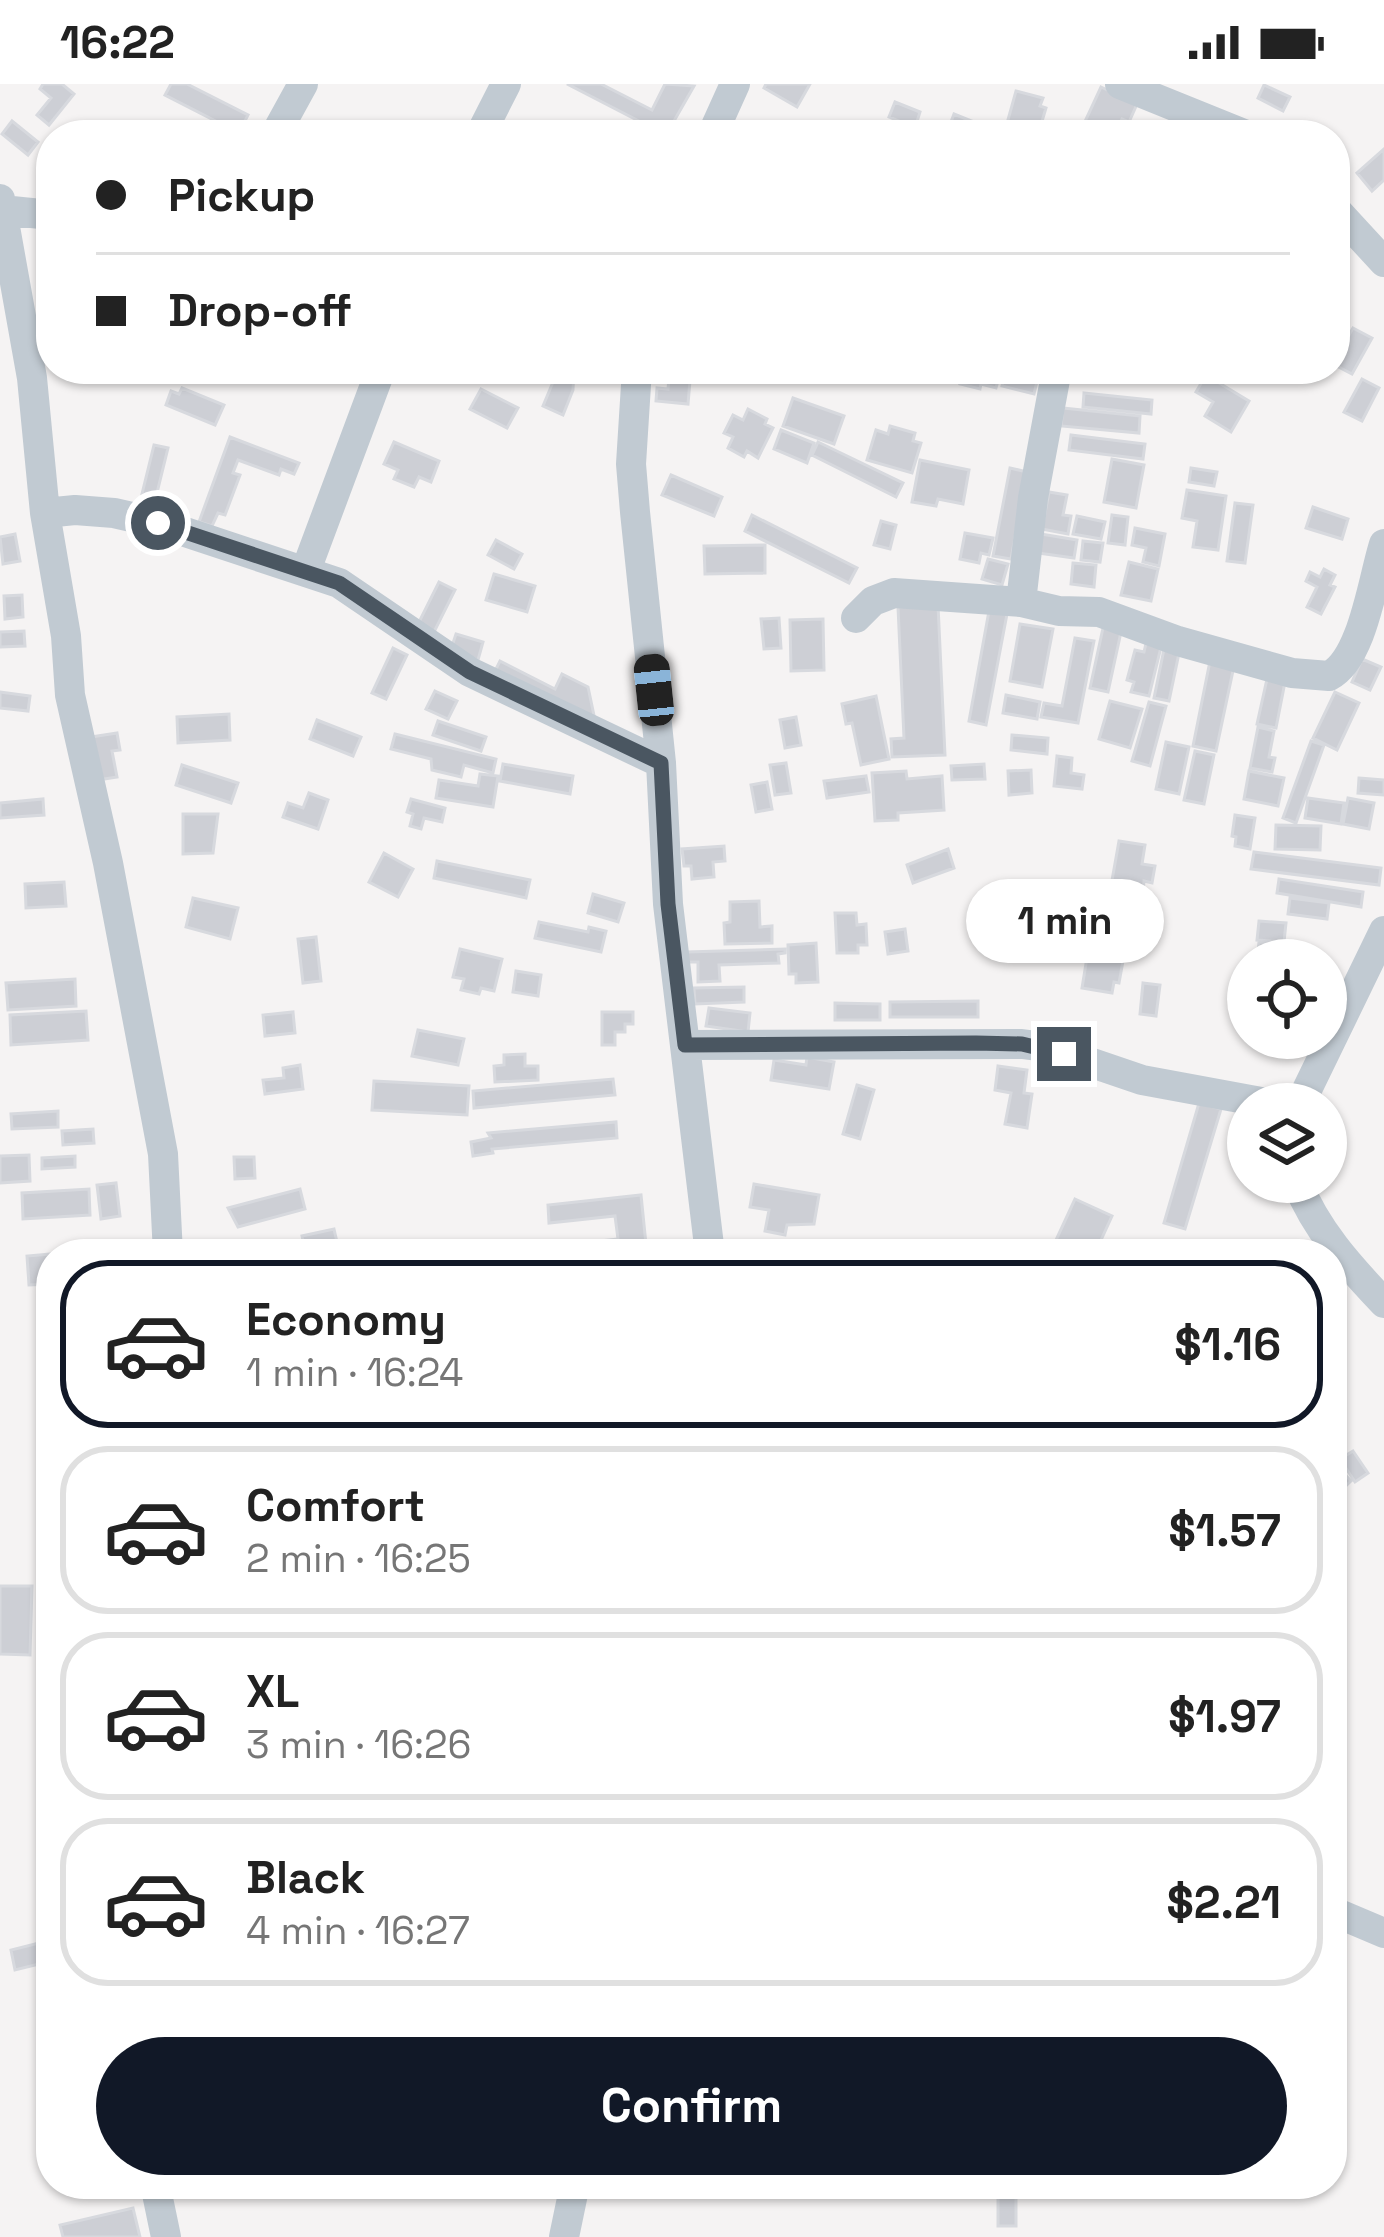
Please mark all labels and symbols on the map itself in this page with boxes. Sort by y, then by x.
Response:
route start [131,496,185,550]
car [632,652,676,728]
callout: 1 min [965,880,1163,964]
route end [1037,1027,1091,1081]

